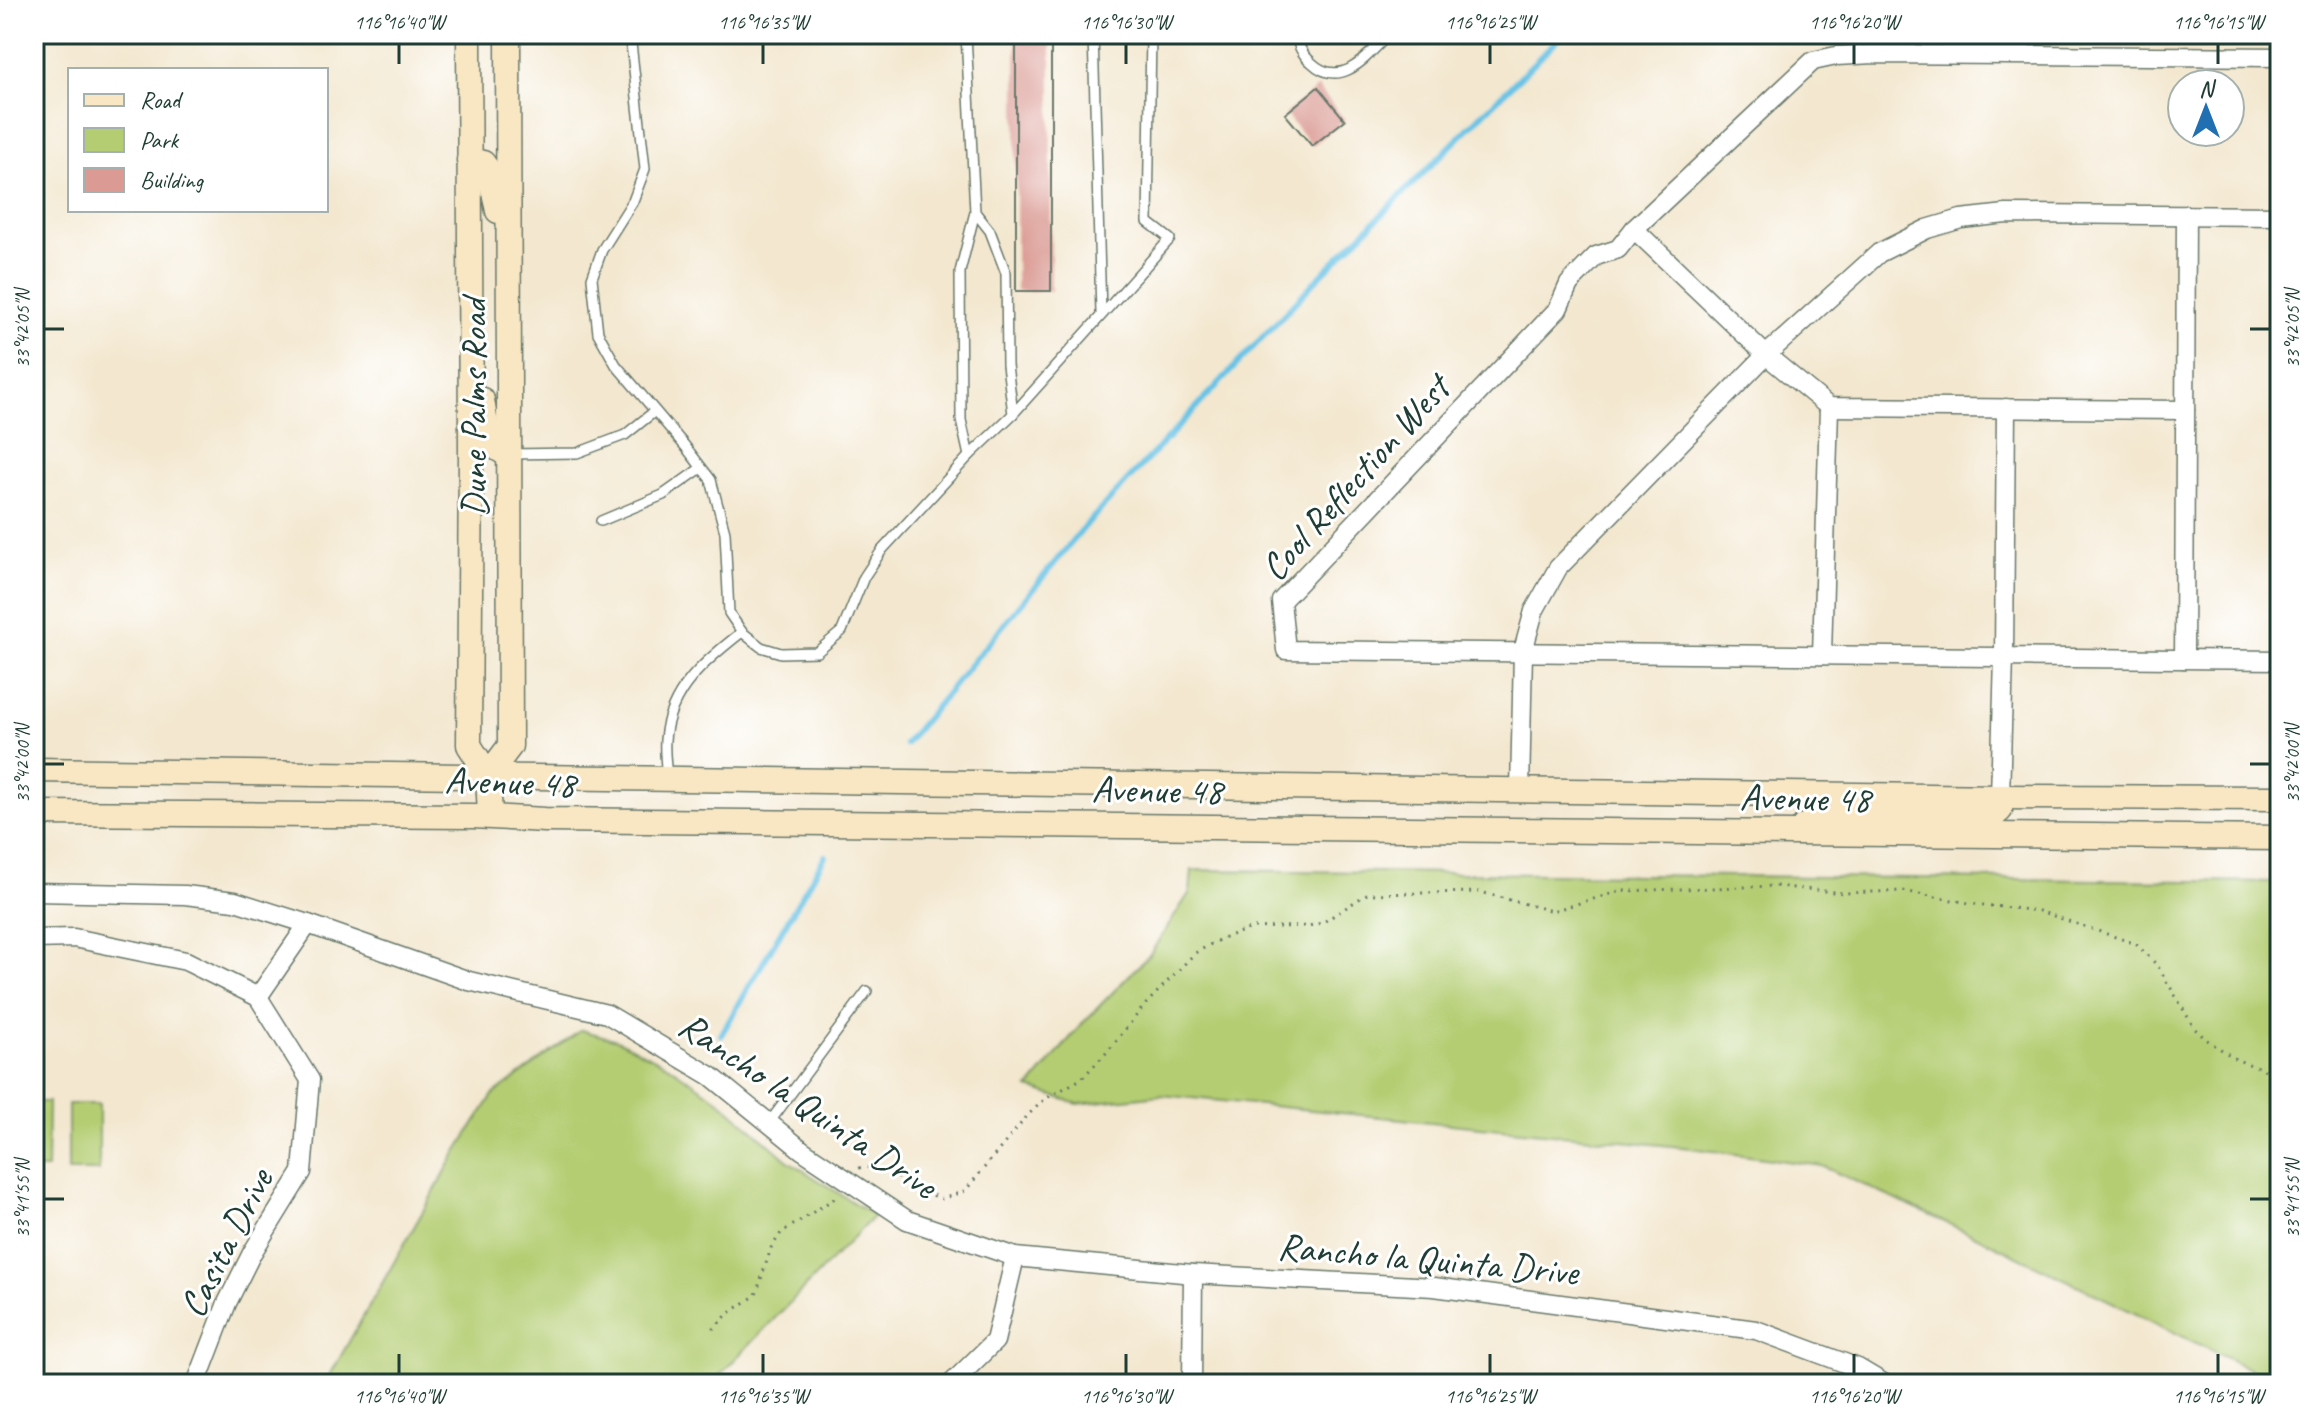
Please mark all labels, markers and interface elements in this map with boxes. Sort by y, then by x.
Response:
text: 116°16'40"W [354,10,448,35]
text: 116°16'35"W [718,10,812,35]
text: 116°16'30"W [1081,10,1175,35]
text: 116°16'25"W [1445,10,1539,35]
text: 116°16'20"W [1809,10,1903,35]
text: 116°16'15"W [2173,10,2267,35]
legend [68,68,328,212]
north arrow [2166,68,2246,148]
text: N [2199,75,2216,103]
text: Road [140,85,184,115]
text: Park [140,125,180,155]
text: Building [140,165,205,195]
text: 33°42'05"N [10,287,35,368]
text: 33°42'05"N [2280,287,2305,368]
street label: Dune Palms Road [450,293,497,517]
street label: Cool Reflection West [1251,362,1463,590]
text: 33°42'00"N [10,722,35,803]
text: 33°42'00"N [2280,722,2305,803]
street label: Avenue 48 [444,756,580,808]
street label: Avenue 48 [1091,765,1227,815]
street label: Avenue 48 [1739,773,1875,823]
street label: Rancho la Quinta Drive [670,1001,948,1210]
text: 33°41'55"N [10,1157,35,1238]
text: 33°41'55"N [2280,1157,2305,1238]
street label: Casita Drive [169,1159,284,1325]
street label: Rancho la Quinta Drive [1276,1222,1583,1296]
text: 116°16'40"W [354,1384,448,1409]
text: 116°16'35"W [718,1384,812,1409]
text: 116°16'30"W [1081,1384,1175,1409]
text: 116°16'25"W [1445,1384,1539,1409]
text: 116°16'20"W [1809,1384,1903,1409]
text: 116°16'15"W [2173,1384,2267,1409]

